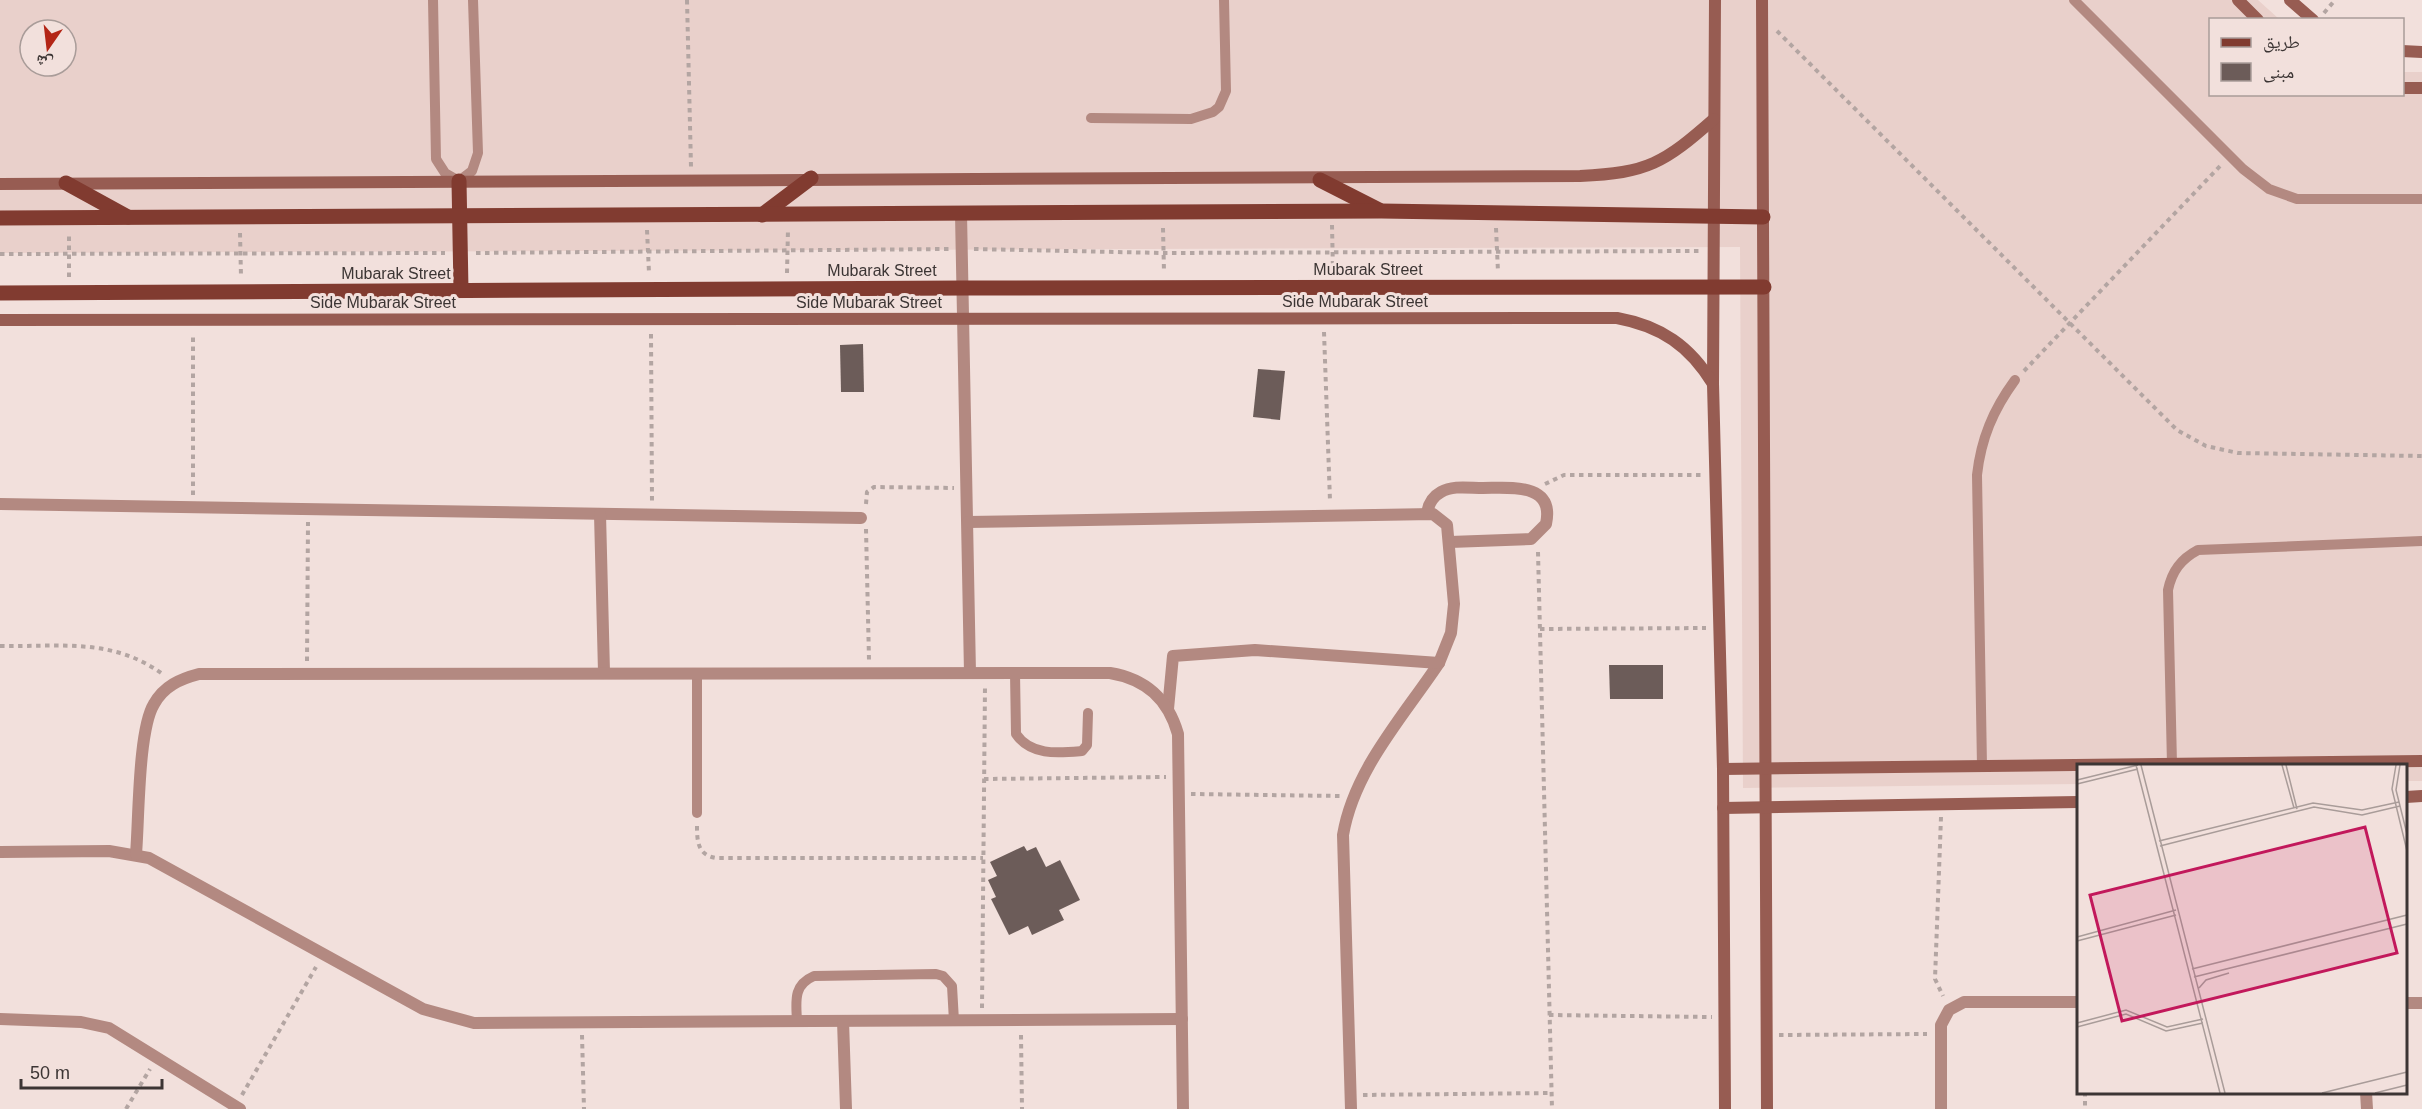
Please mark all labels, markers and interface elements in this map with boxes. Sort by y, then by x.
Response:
north arrow [18,18,78,78]
legend [2209,18,2404,96]
text: طريق [2263,32,2300,53]
text: ش [34,51,55,72]
text: مبنى [2263,62,2294,83]
street label: Mubarak Street [1313,261,1423,278]
street label: Mubarak Street [827,262,937,279]
street label: Mubarak Street [341,265,451,282]
street label: Side Mubarak Street [1282,293,1428,310]
street label: Side Mubarak Street [310,294,456,311]
street label: Side Mubarak Street [796,294,942,311]
inset map [2077,764,2407,1094]
scale bar [21,1052,162,1090]
text: 50 m [30,1063,70,1083]

